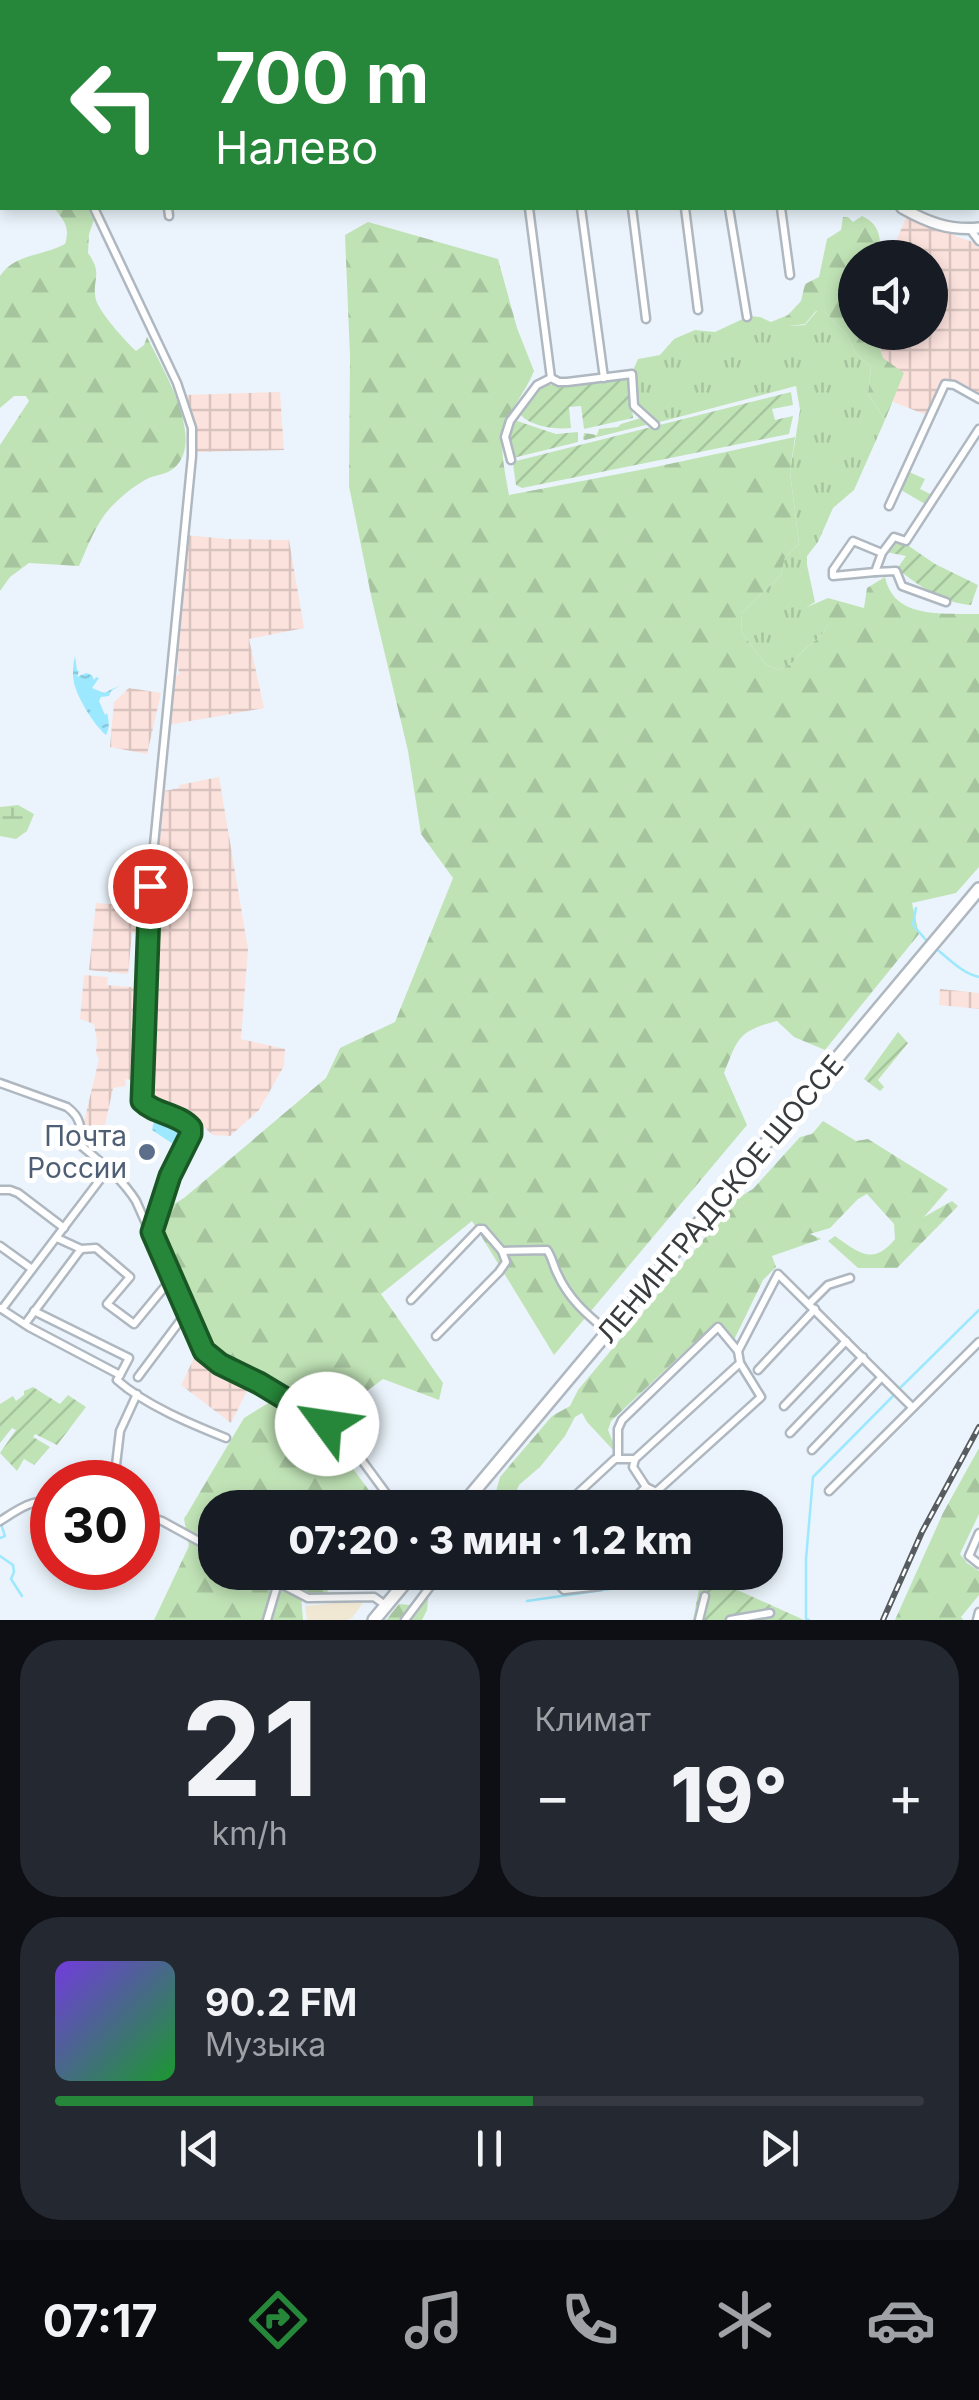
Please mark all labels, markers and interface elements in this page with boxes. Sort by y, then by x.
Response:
text: 700 m [215,35,429,120]
icon: left [50,40,180,170]
text: Налево [215,120,378,175]
map controls [838,240,948,350]
button: sound [838,240,948,350]
pin [108,844,193,929]
icon: arrive [123,859,178,914]
street label: ЛЕНИНГРАДСКОЕ ШОССЕ [590,1048,850,1350]
place label: Почта России [27,1119,127,1185]
marker: Почта России [136,1141,158,1163]
position arrow [275,1372,379,1476]
speed limit sign: 30 [30,1460,160,1590]
text: 07:20 · 3 мин · 1.2 km [288,1517,693,1563]
text: 21 [181,1670,319,1827]
text: Климат [535,1700,651,1739]
text: 19° [671,1749,788,1840]
text: − [535,1763,571,1829]
text: + [888,1763,924,1829]
text: km/h [212,1814,288,1853]
text: 90.2 FM [205,1979,358,2025]
text: Музыка [205,2025,326,2064]
icon: previous [172,2121,227,2176]
icon: pause [462,2121,517,2176]
icon: next [752,2121,807,2176]
icon: directions [243,2285,313,2355]
icon: music [399,2285,469,2355]
icon: phone [555,2285,625,2355]
icon: climate [710,2285,780,2355]
icon: car [866,2285,936,2355]
text: 07:17 [43,2293,158,2348]

